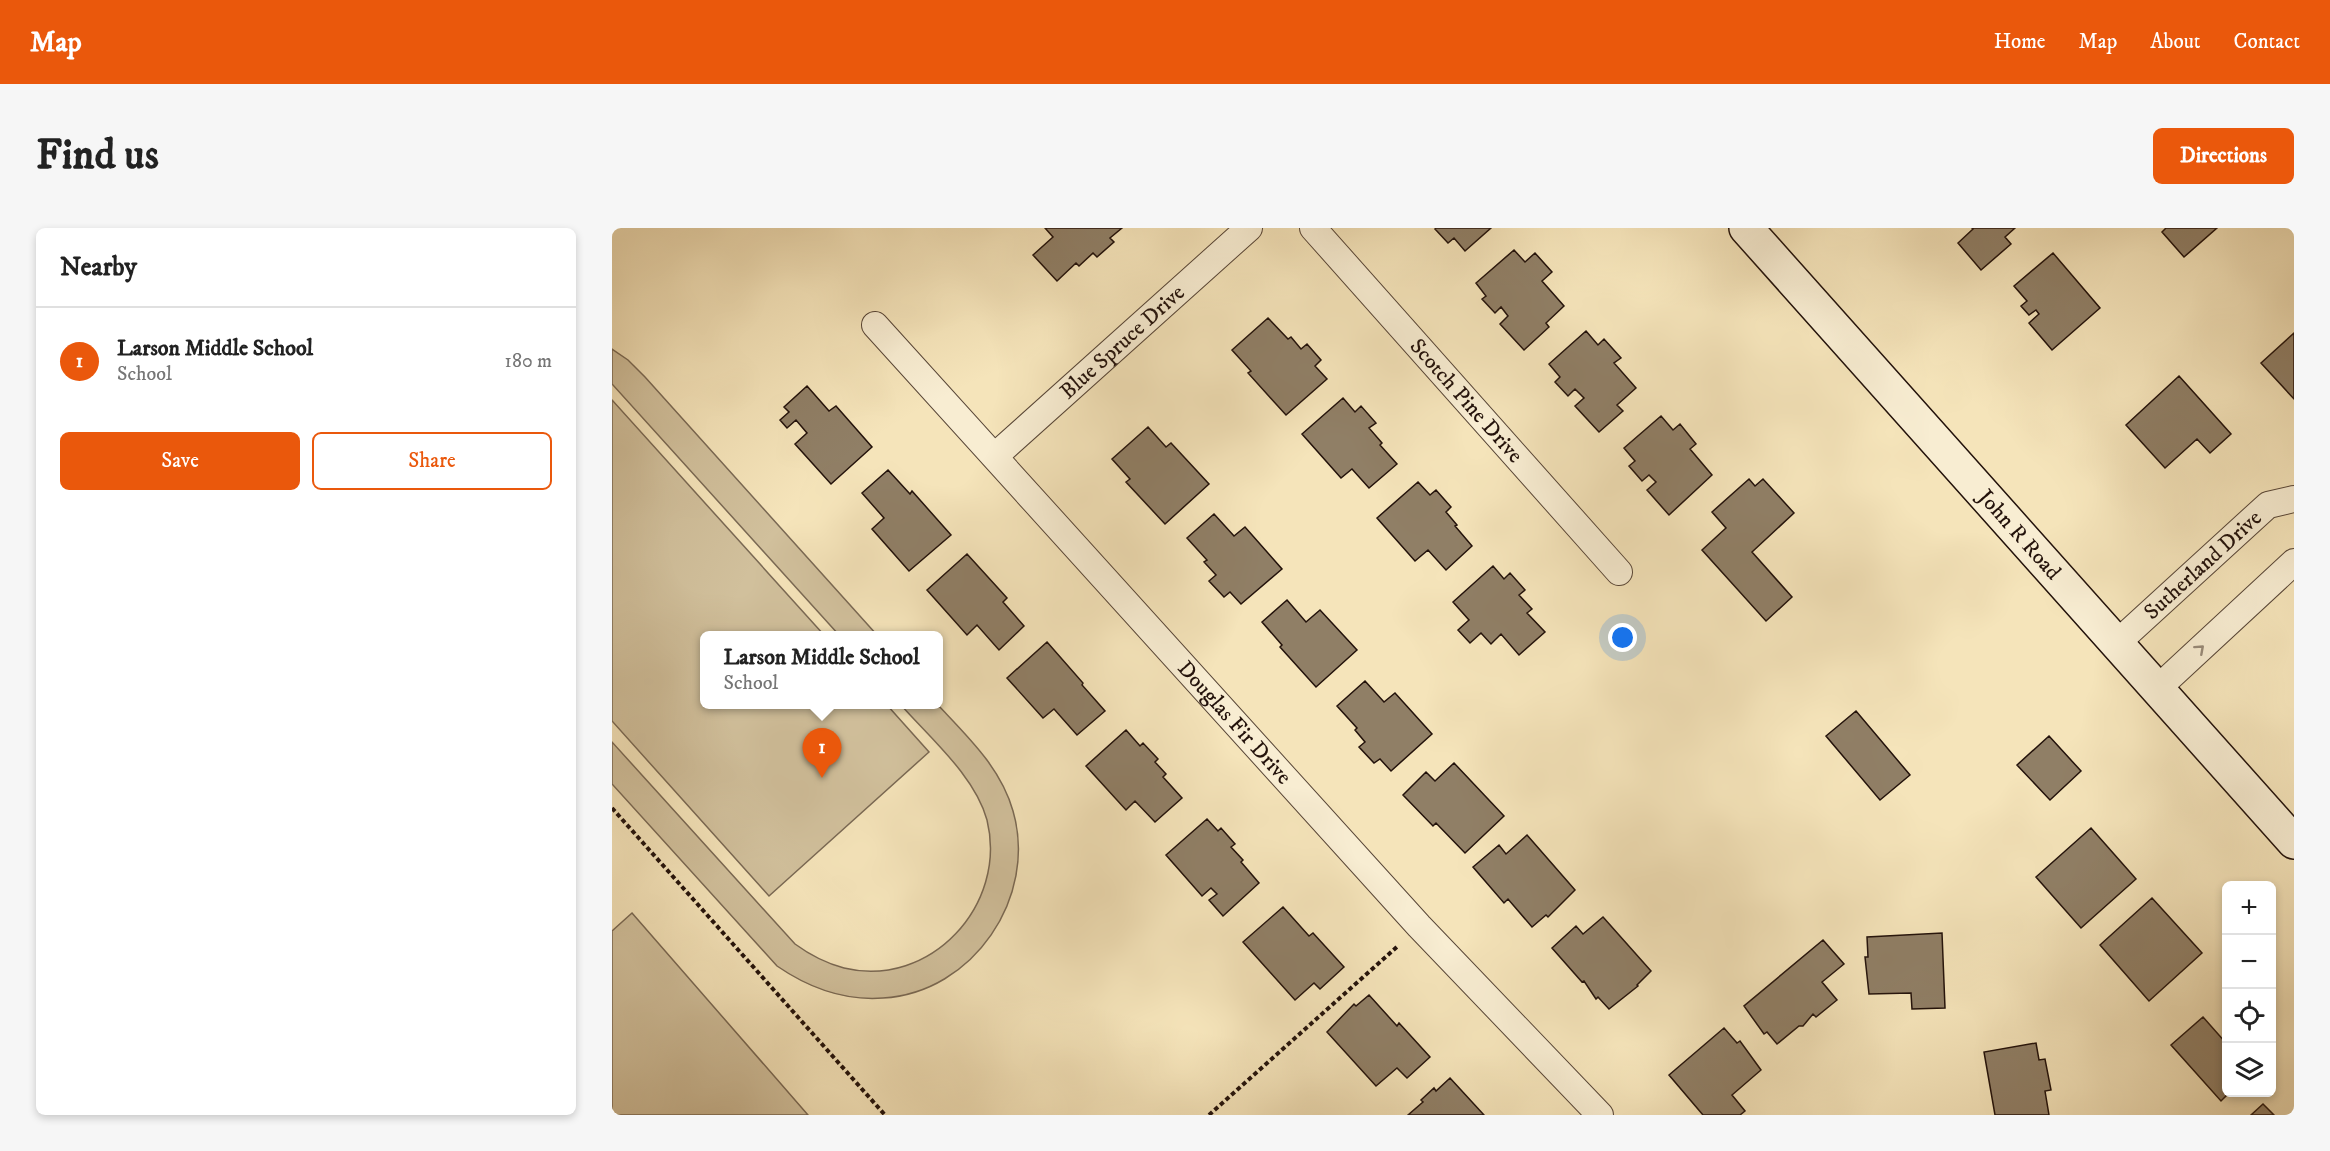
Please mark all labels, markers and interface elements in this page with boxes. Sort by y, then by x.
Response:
text: Map [30,25,82,60]
text: Home [1994,29,2046,55]
text: Map [2079,29,2117,55]
text: About [2150,29,2201,55]
text: Contact [2234,29,2300,55]
button: Directions [2153,128,2294,184]
text: Find us [36,130,159,182]
text: Nearby [60,251,137,284]
street label: Blue Spruce Drive [1054,279,1190,405]
street label: Scotch Pine Drive [1404,333,1529,468]
text: Larson Middle School [117,335,313,362]
text: 1 [76,349,83,374]
text: 180 m [505,349,552,374]
text: School [117,362,172,387]
button: Save [60,432,300,490]
button: Share [312,432,552,490]
street label: John R Road [1971,482,2067,585]
street label: Sutherland Drive [2138,504,2267,625]
your location [1608,623,1637,652]
popup [700,631,943,709]
text: Larson Middle School [723,644,920,671]
one-way arrow [2193,645,2204,656]
street label: Douglas Fir Drive [1172,655,1298,790]
text: School [723,671,778,696]
pin: 1 [802,728,842,778]
map controls [2222,881,2276,1097]
button: + [2222,881,2276,935]
button: − [2222,935,2276,989]
button: locate [2222,989,2276,1043]
button: layers [2222,1043,2276,1097]

